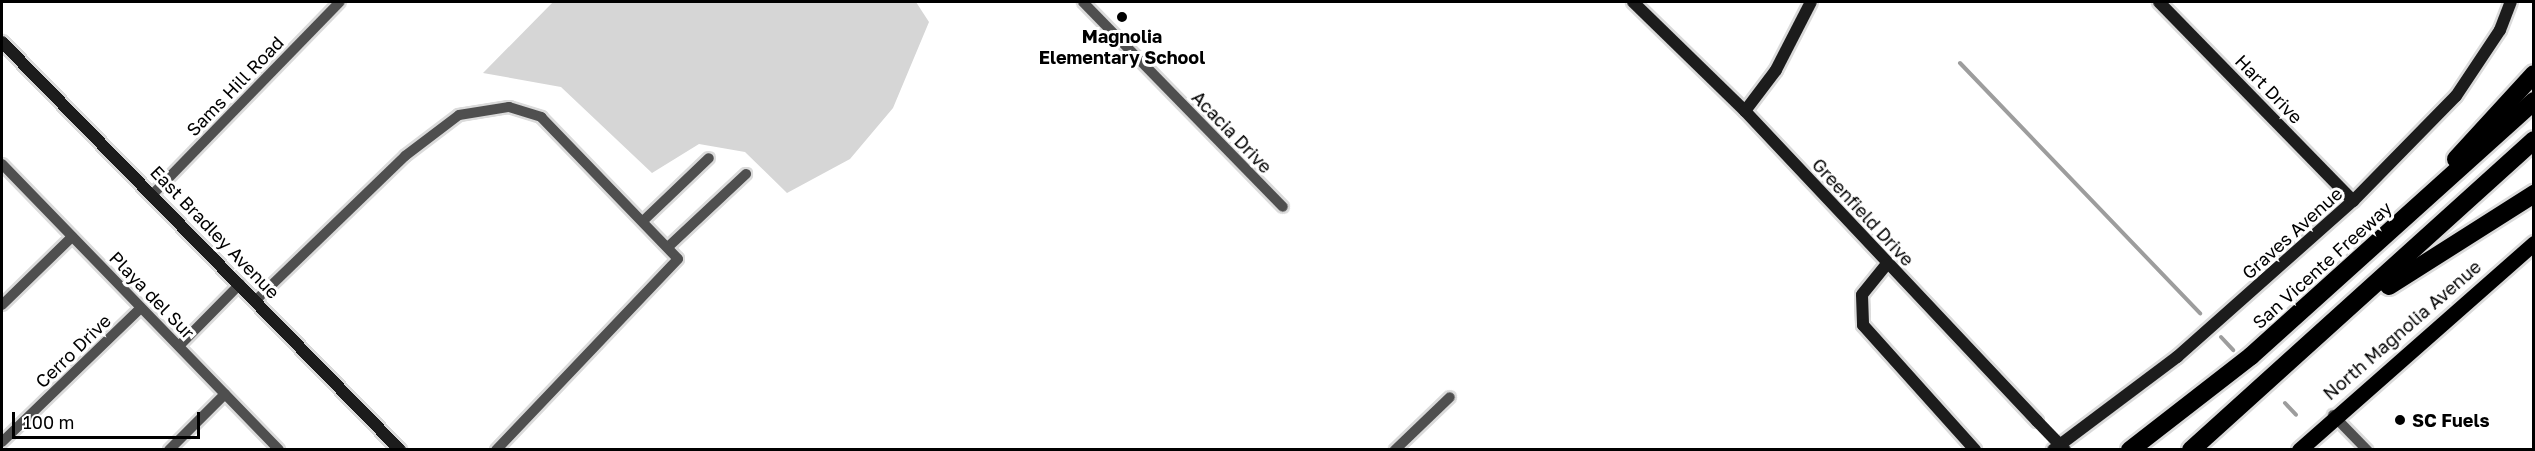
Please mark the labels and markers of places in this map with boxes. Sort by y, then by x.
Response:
marker: Magnolia Elementary School [1115,10,1129,24]
place label: Magnolia Elementary School [1039,26,1205,68]
place label: SC Fuels [2412,409,2489,431]
marker: SC Fuels [2393,413,2407,427]

